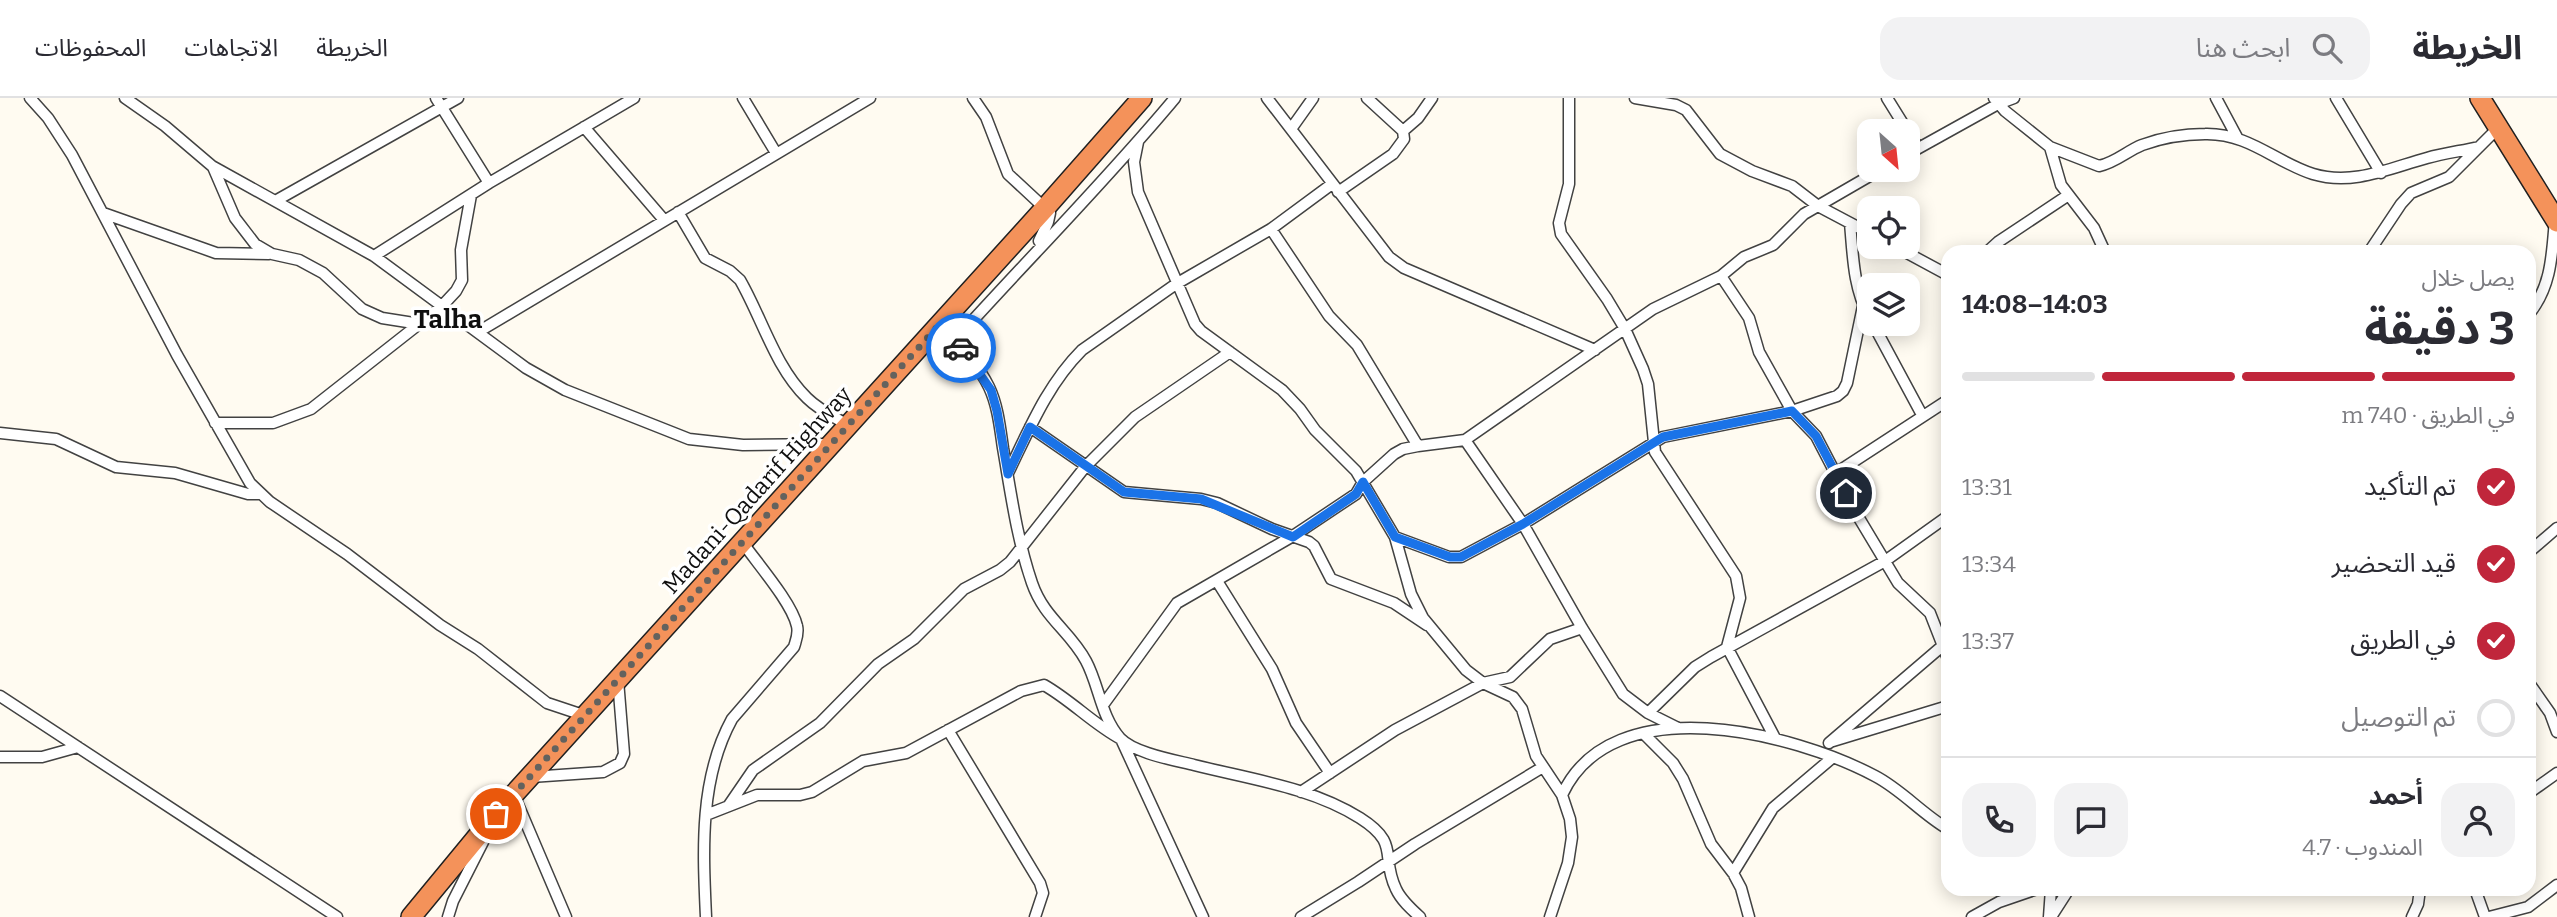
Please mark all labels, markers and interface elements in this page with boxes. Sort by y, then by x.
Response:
search box [1880,17,2370,80]
text: الخريطة [2412,28,2522,68]
icon: search [2308,29,2346,67]
text: ابحث هنا [2196,33,2290,64]
text: المحفوظات [35,34,146,62]
text: الاتجاهات [184,34,278,62]
text: الخريطة [316,34,388,62]
north arrow [1857,119,1920,182]
map controls [1857,119,1920,336]
button: locate [1857,196,1920,259]
text: يصل خلال [2422,264,2515,292]
button: layers [1857,273,1920,336]
text: 14:03–14:08 [1962,289,2108,320]
text: 3 دقيقة [2364,301,2515,356]
district label: Talha [414,304,483,335]
courier [926,313,996,383]
icon: car [942,329,980,367]
street label: Madani-Qadarif Highway [657,380,858,599]
text: في الطريق · 740 m [2341,401,2515,429]
pin [1816,463,1876,523]
icon: check [2477,468,2515,506]
text: تم التأكيد [2364,471,2456,502]
text: 13:31 [1962,473,2012,501]
icon: home [1827,474,1865,512]
icon: check [2477,545,2515,583]
text: قيد التحضير [2332,548,2456,579]
text: 13:34 [1962,550,2016,578]
icon: check [2477,622,2515,660]
text: في الطريق [2350,625,2456,656]
text: 13:37 [1962,627,2014,655]
text: تم التوصيل [2341,702,2456,733]
text: أحمد [2369,780,2423,811]
button: phone [1962,783,2036,857]
button: chat [2054,783,2128,857]
button: person [2441,783,2515,857]
pin [466,784,526,844]
icon: bag [477,795,515,833]
text: المندوب · 4.7 [2302,833,2423,861]

